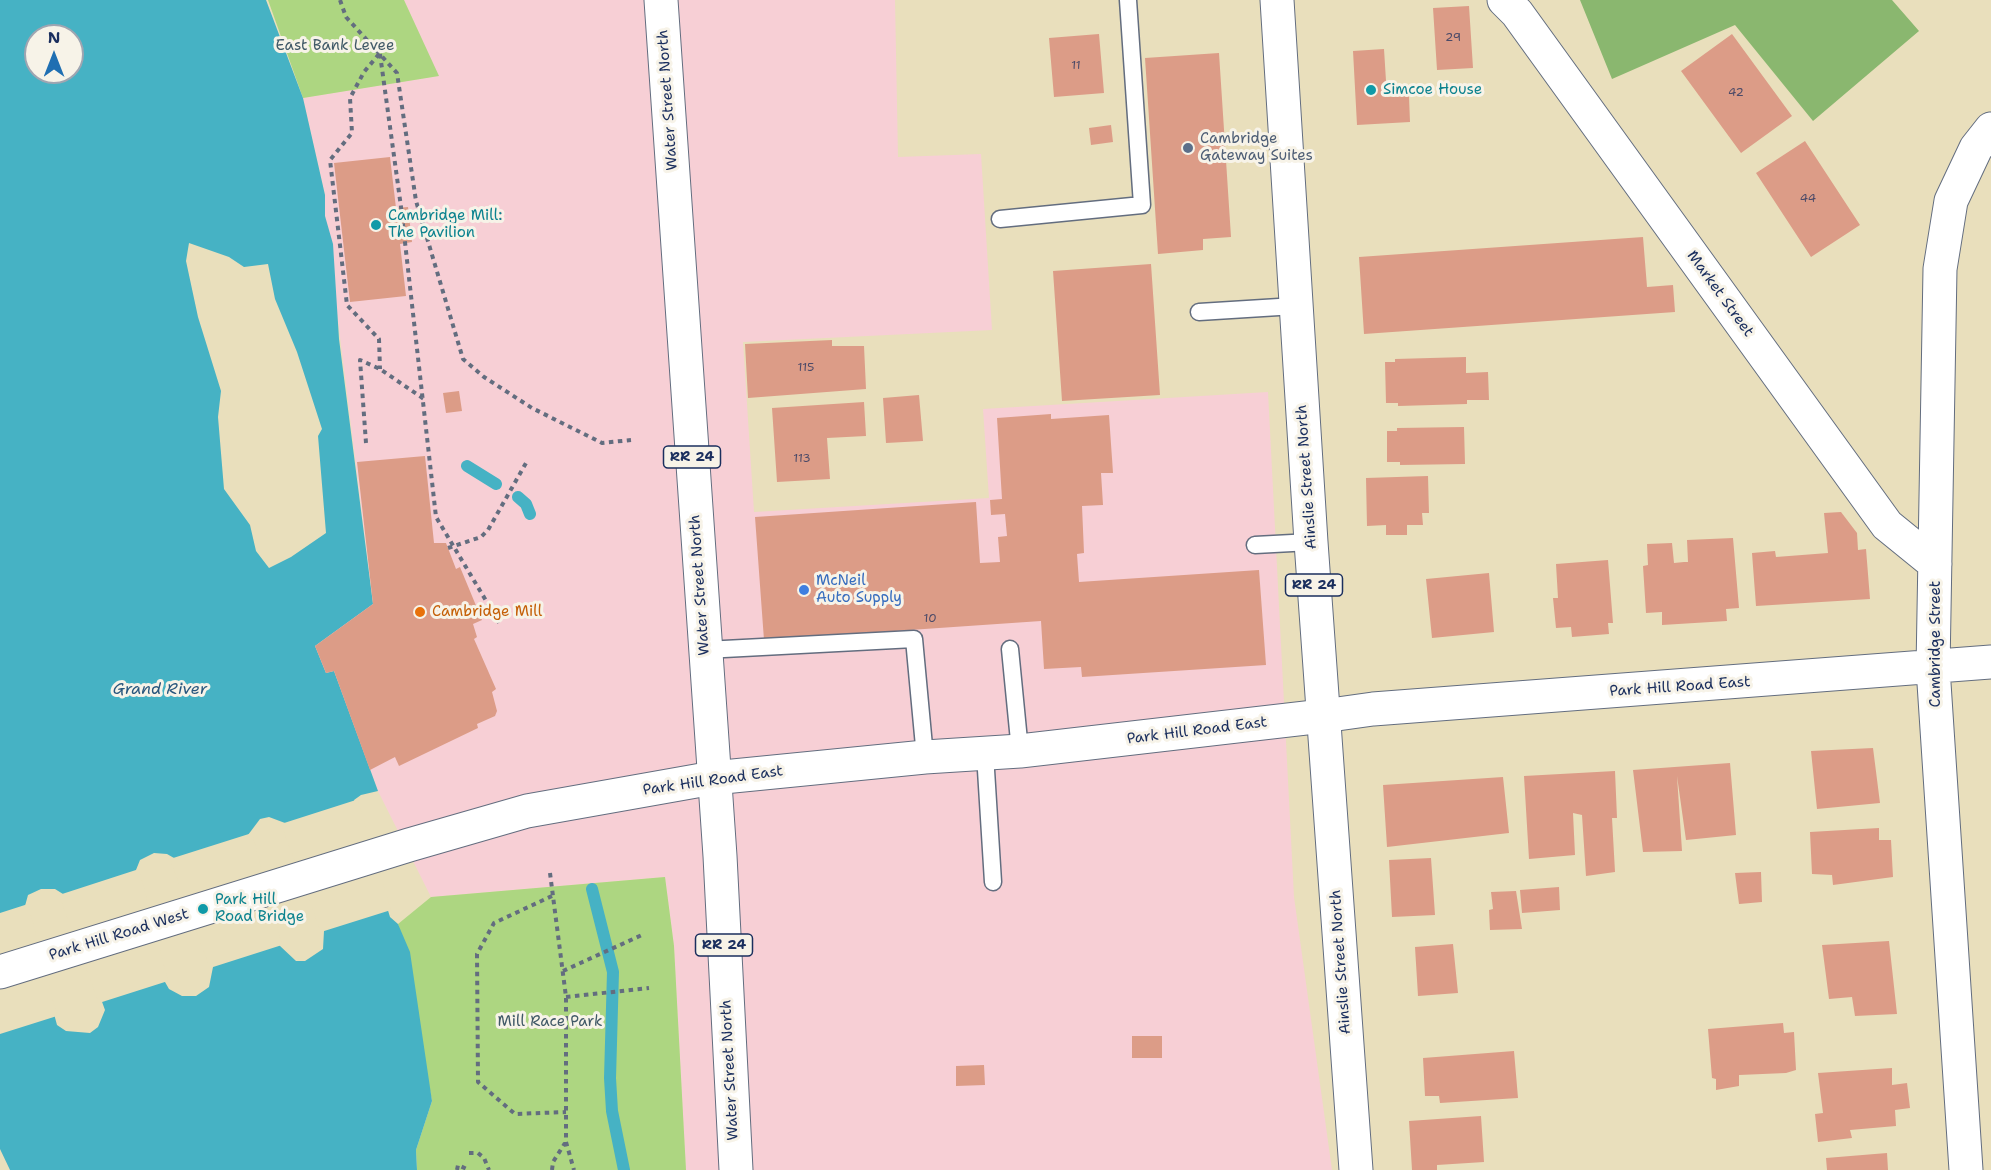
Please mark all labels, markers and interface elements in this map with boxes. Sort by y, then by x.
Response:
north arrow [24,24,84,84]
text: N [48,27,60,48]
street label: Water Street North [654,29,682,171]
house number: 29 [1445,31,1461,45]
park label: East Bank Levee [276,37,394,55]
house number: 11 [1071,59,1081,73]
place label: Simcoe House [1383,81,1482,99]
marker: Simcoe House [1364,83,1378,97]
house number: 42 [1728,86,1744,100]
place label: Cambridge Gateway Suites [1200,130,1313,165]
marker: Cambridge Gateway Suites [1181,141,1195,155]
house number: 44 [1800,192,1816,206]
place label: Cambridge Mill: The Pavilion [388,207,502,242]
marker: Cambridge Mill: The Pavilion [369,218,383,232]
street label: Market Street [1683,247,1757,341]
house number: 115 [798,361,814,375]
street label: Ainslie Street North [1293,404,1321,550]
road number: RR 24 [664,446,720,468]
house number: 113 [793,452,811,466]
street label: Water Street North [686,514,714,656]
place label: McNeil Auto Supply [816,572,902,607]
road number: RR 24 [1286,574,1342,596]
street label: Cambridge Street [1927,581,1945,707]
marker: McNeil Auto Supply [797,583,811,597]
place label: Cambridge Mill [432,603,542,621]
marker: Cambridge Mill [413,605,427,619]
house number: 10 [923,612,937,626]
street label: Park Hill Road East [1609,673,1751,701]
water label: Grand River [113,680,207,700]
street label: Park Hill Road East [1126,713,1268,749]
street label: Park Hill Road East [642,762,784,800]
street label: Ainslie Street North [1327,889,1355,1035]
place label: Park Hill Road Bridge [215,891,304,926]
marker: Park Hill Road Bridge [196,902,210,916]
street label: Park Hill Road West [47,905,191,965]
road number: RR 24 [696,934,752,956]
street label: Water Street North [717,999,743,1141]
park label: Mill Race Park [497,1013,603,1031]

